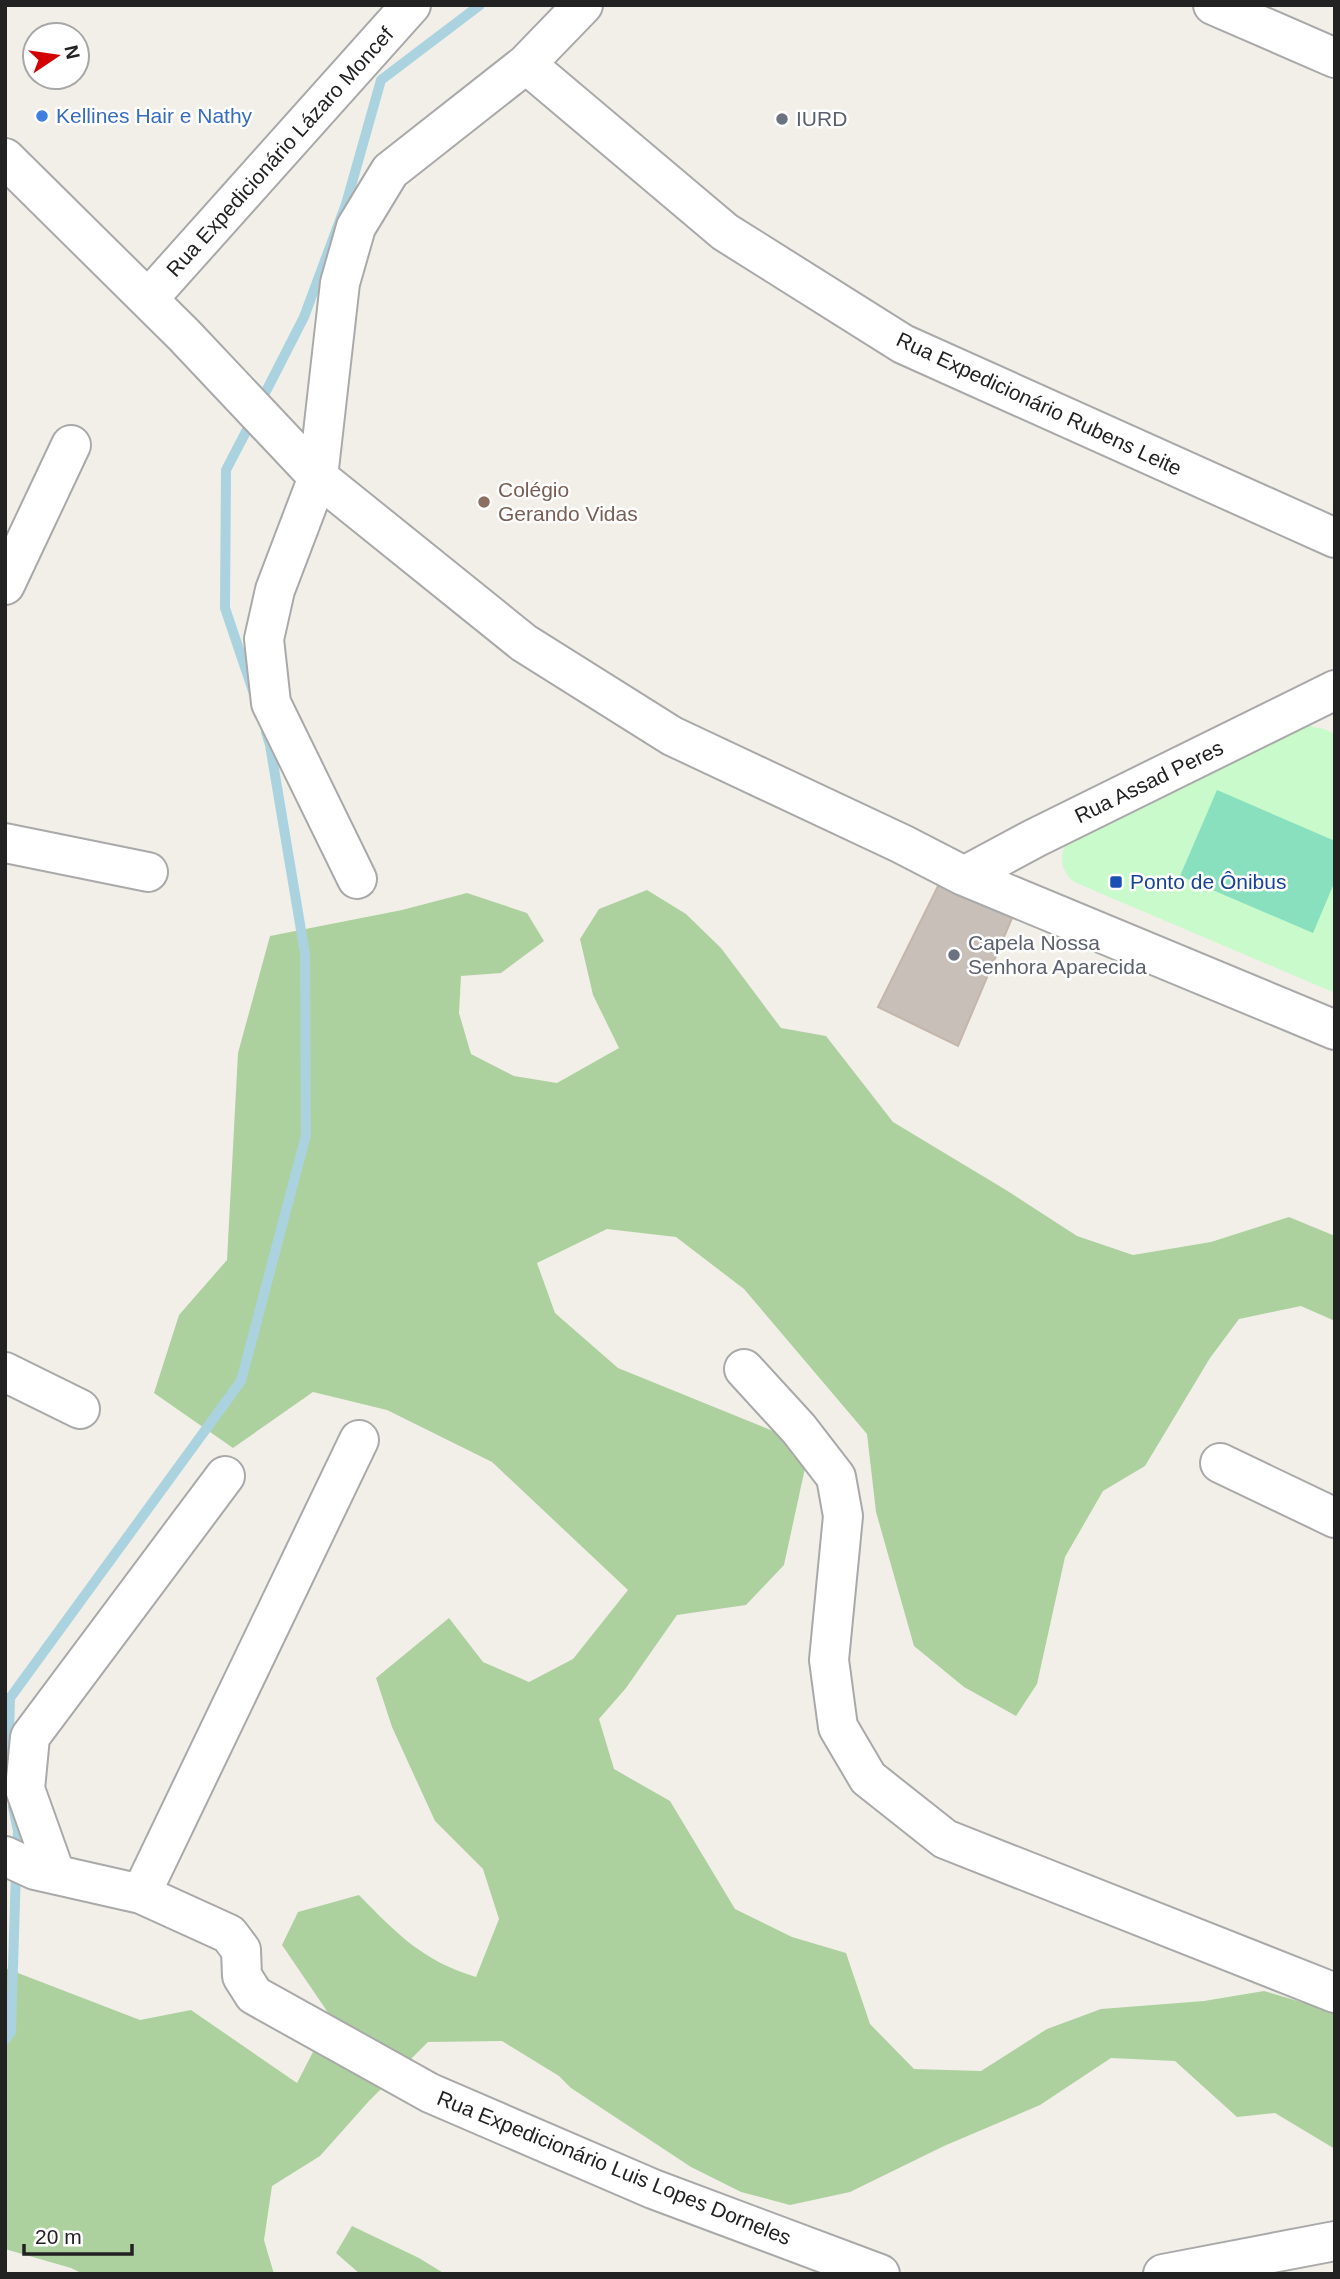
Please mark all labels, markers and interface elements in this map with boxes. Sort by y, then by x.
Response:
north arrow [21,21,91,91]
street label: Rua Expedicionário Lázaro Moncef [162,22,398,281]
text: N [60,43,84,61]
place label: Kellines Hair e Nathy [56,104,253,127]
place label: IURD [796,107,847,130]
marker: Kellines Hair e Nathy [34,108,50,124]
marker: IURD [774,111,790,127]
street label: Rua Expedicionário Rubens Leite [893,327,1185,480]
place label: Colégio Gerando Vidas [498,478,638,525]
marker: Colégio Gerando Vidas [476,494,492,510]
street label: Rua Assad Peres [1071,736,1227,827]
place label: Ponto de Ônibus [1130,870,1286,893]
marker: Ponto de Ônibus [1108,874,1124,890]
place label: Capela Nossa Senhora Aparecida [968,931,1147,978]
marker: Capela Nossa Senhora Aparecida [946,947,962,963]
street label: Rua Expedicionário Luis Lopes Dorneles [434,2086,794,2249]
scale bar [24,2212,133,2256]
text: 20 m [35,2225,82,2248]

